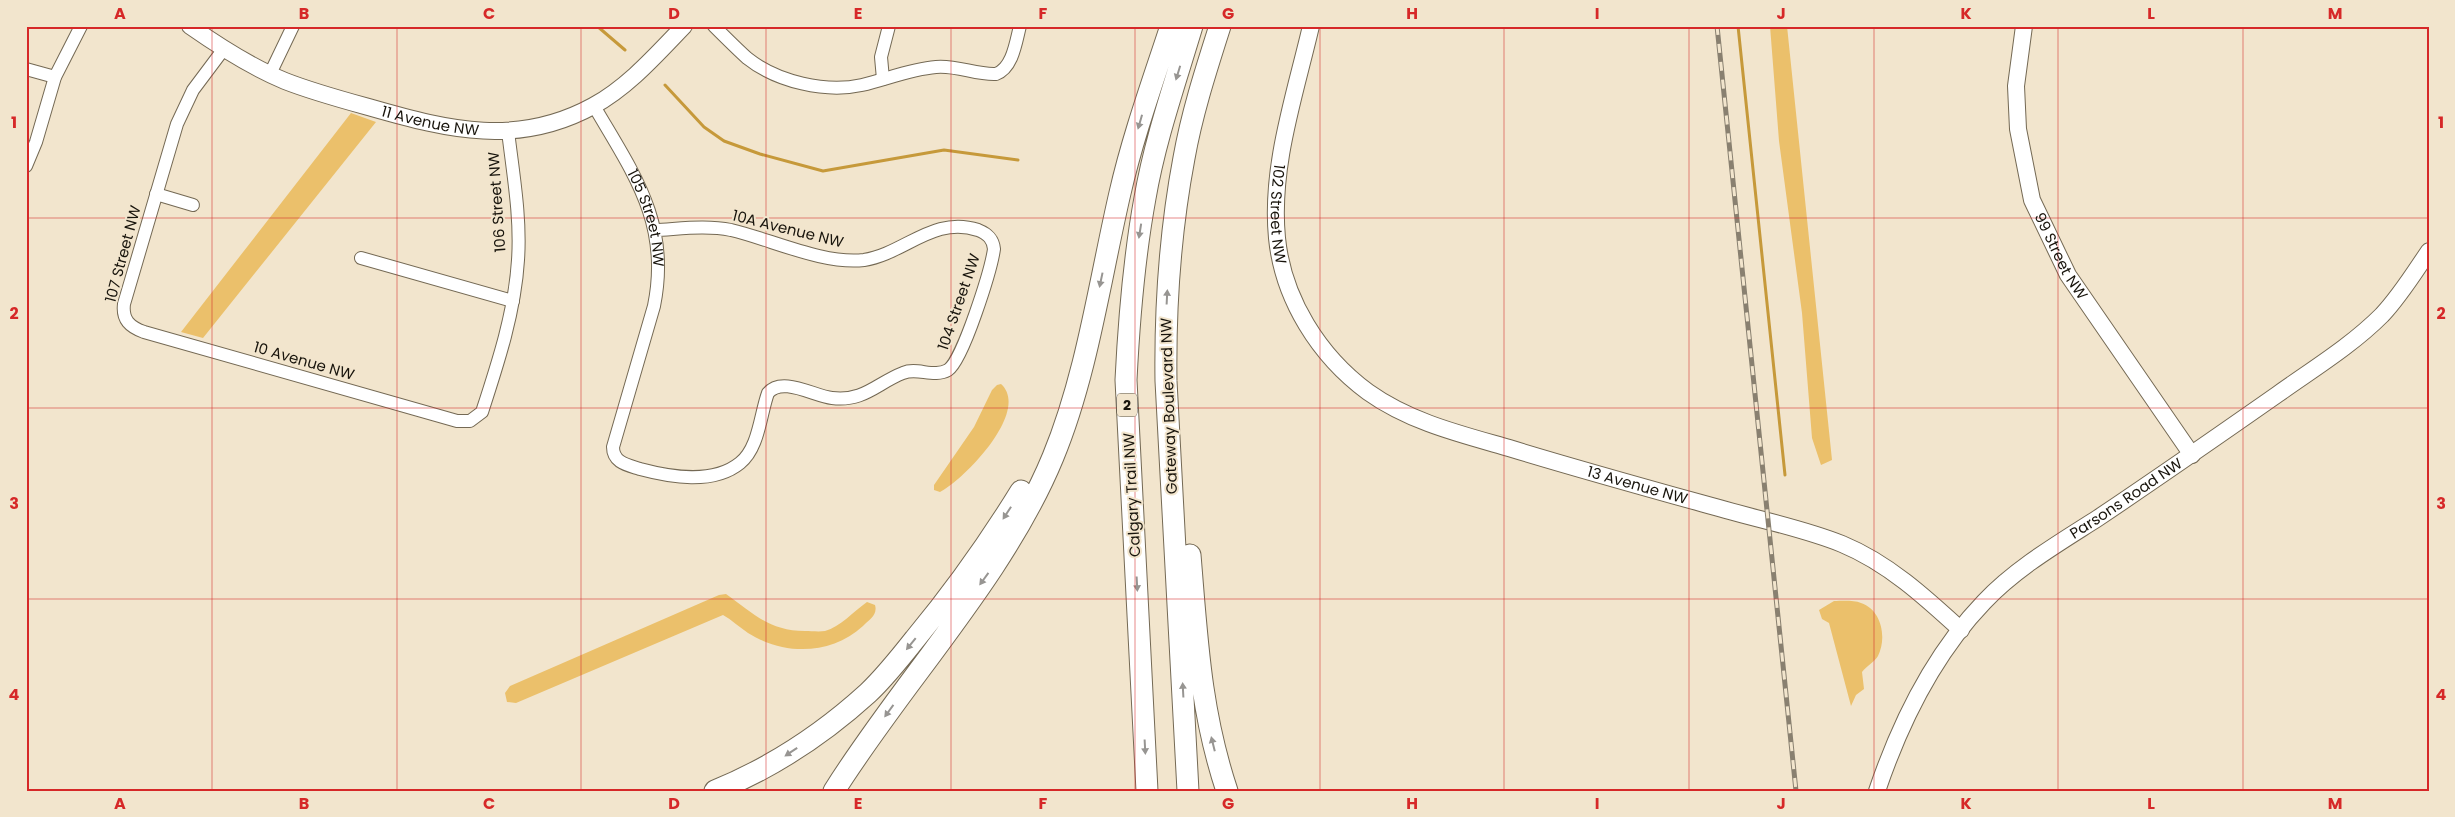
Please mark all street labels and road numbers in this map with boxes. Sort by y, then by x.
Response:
street label: 11 Avenue NW [379,100,480,140]
street label: 106 Street NW [482,151,510,253]
street label: 102 Street NW [1266,163,1292,266]
street label: 105 Street NW [623,166,669,267]
street label: 107 Street NW [99,203,146,305]
street label: 10A Avenue NW [730,205,846,253]
street label: 99 Street NW [2029,209,2093,304]
street label: 104 Street NW [932,250,985,353]
street label: Gateway Boulevard NW [1155,317,1182,494]
street label: 10 Avenue NW [251,336,357,385]
road number: 2 [1117,394,1137,416]
street label: Calgary Trail NW [1118,432,1145,558]
street label: Parsons Road NW [2065,452,2187,543]
street label: 13 Avenue NW [1585,461,1691,509]

